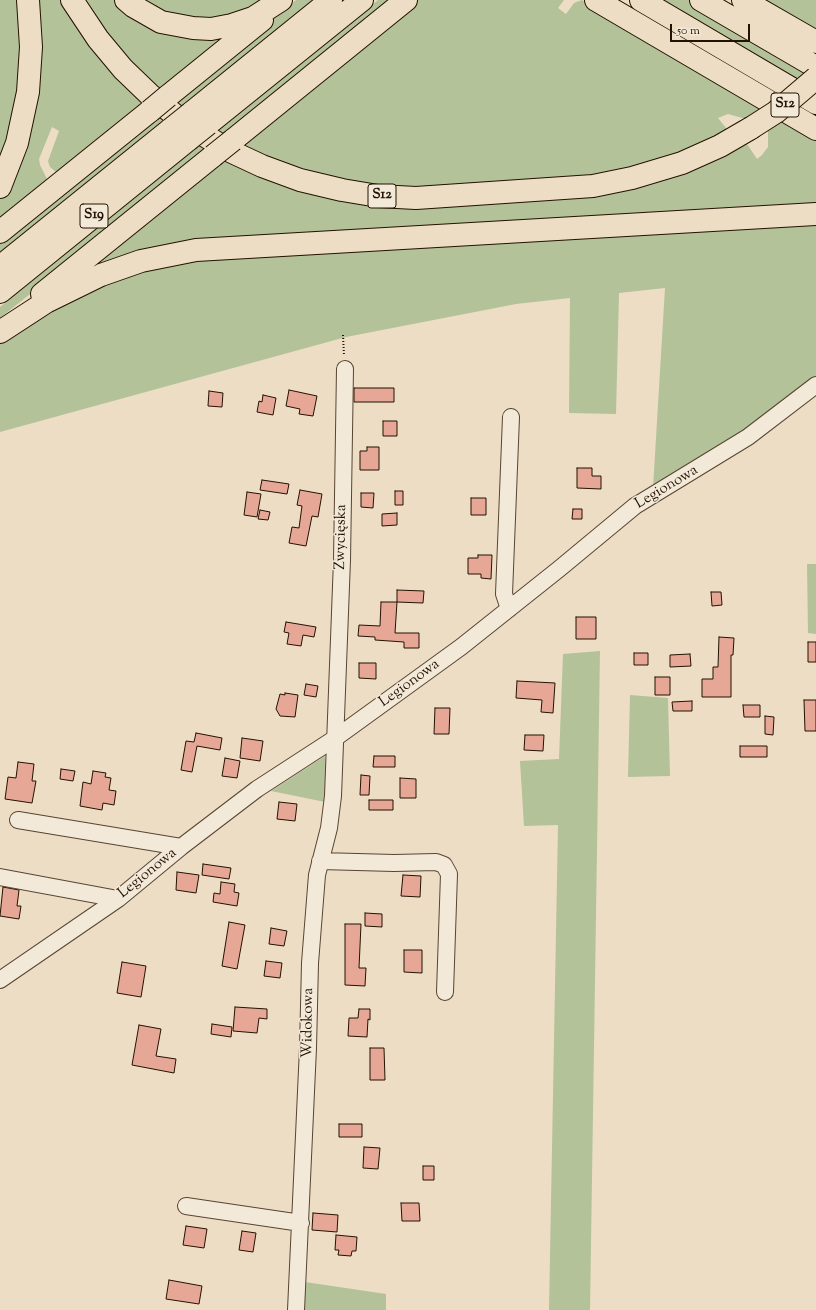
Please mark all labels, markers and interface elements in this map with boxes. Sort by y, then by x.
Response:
scale bar [672,16,752,42]
text: 50 m [677,22,700,40]
road number: S12 [771,93,799,117]
road number: S12 [368,184,396,208]
road number: S19 [80,204,108,228]
street label: Legionowa [632,462,702,514]
street label: Zwycięska [332,504,352,570]
street label: Legionowa [376,656,444,712]
street label: Legionowa [115,845,181,903]
street label: Widokowa [299,988,319,1058]

